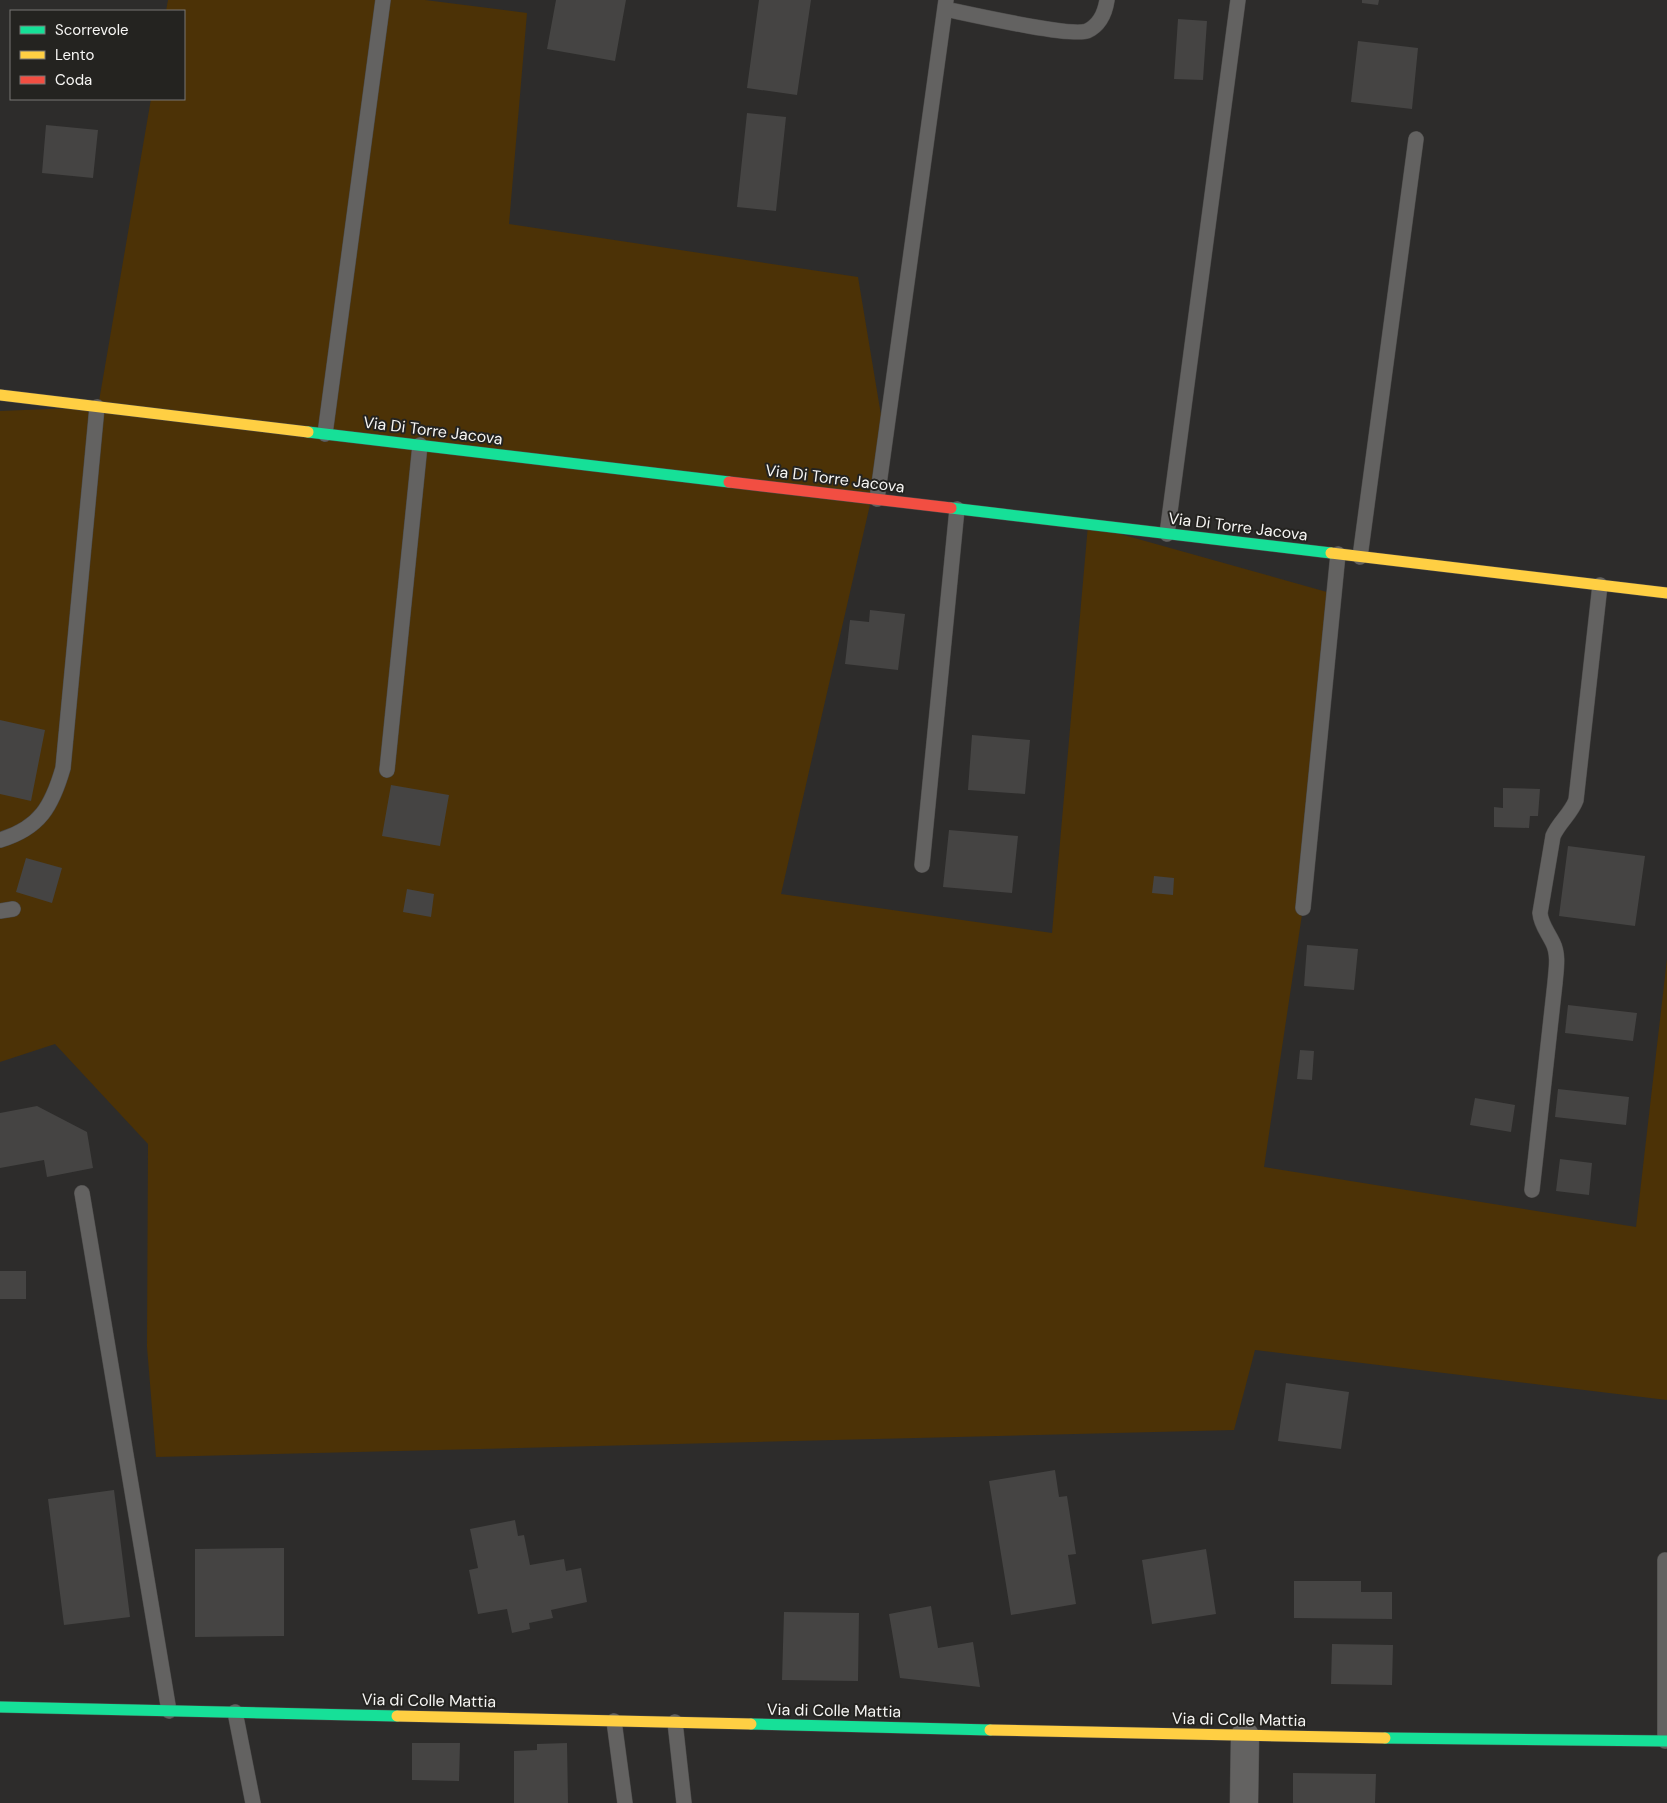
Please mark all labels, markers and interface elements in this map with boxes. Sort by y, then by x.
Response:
legend [10,10,185,100]
text: Scorrevole [55,20,129,40]
text: Lento [55,45,94,65]
text: Coda [55,70,92,90]
street label: Via Di Torre Jacova [362,412,504,449]
street label: Via Di Torre Jacova [764,460,906,497]
street label: Via Di Torre Jacova [1167,508,1309,545]
street label: Via di Colle Mattia [362,1689,496,1712]
street label: Via di Colle Mattia [767,1699,901,1722]
street label: Via di Colle Mattia [1172,1708,1306,1731]

